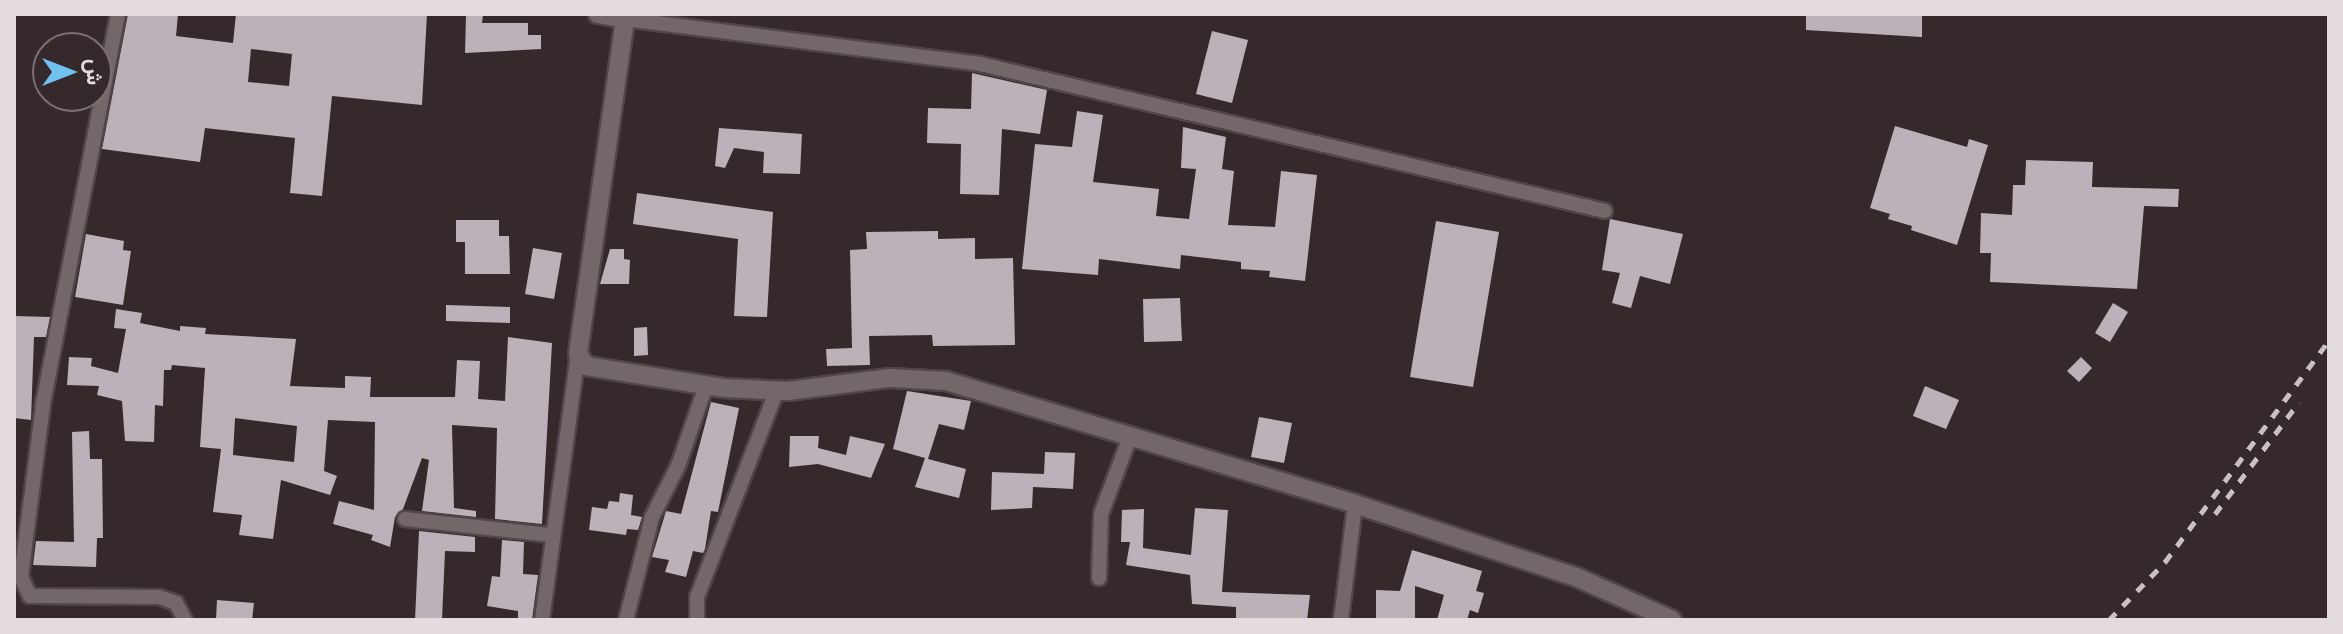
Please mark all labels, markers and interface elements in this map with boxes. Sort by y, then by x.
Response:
north arrow [32,32,112,112]
text: ش [78,59,110,85]

